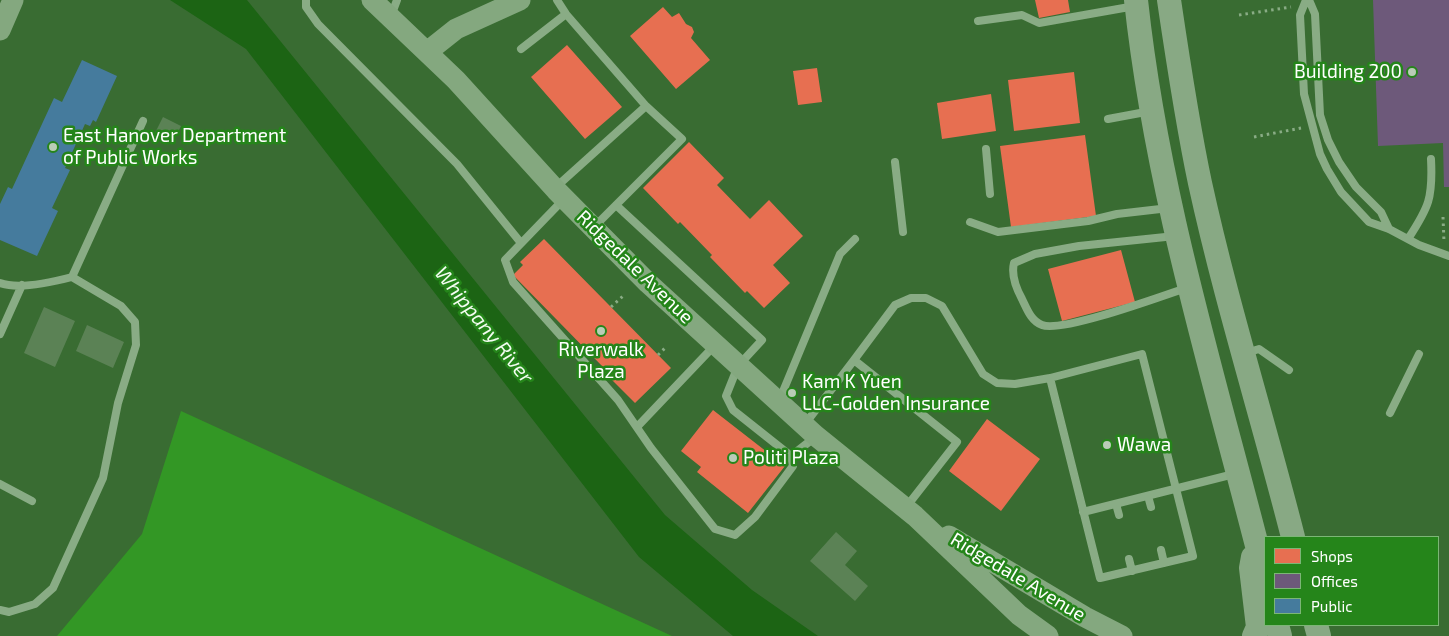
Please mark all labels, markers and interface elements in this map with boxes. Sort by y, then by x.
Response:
place label: Building 200 [1294,61,1402,83]
marker: Building 200 [1406,66,1418,78]
place label: East Hanover Department of Public Works [63,125,286,169]
marker: East Hanover Department of Public Works [47,141,59,153]
street label: Ridgedale Avenue [572,206,698,328]
water label: Whippany River [430,262,538,388]
marker: Riverwalk Plaza [595,325,607,337]
place label: Riverwalk Plaza [558,339,644,383]
place label: Kam K Yuen LLC-Golden Insurance [802,371,990,415]
marker: Kam K Yuen LLC-Golden Insurance [786,387,798,399]
place label: Wawa [1117,434,1171,456]
marker: Wawa [1101,439,1113,451]
place label: Politi Plaza [743,447,839,469]
marker: Politi Plaza [727,452,739,464]
street label: Ridgedale Avenue [946,528,1090,626]
legend [1264,536,1439,626]
text: Shops [1311,547,1353,565]
text: Offices [1311,572,1358,590]
text: Public [1311,597,1352,615]

